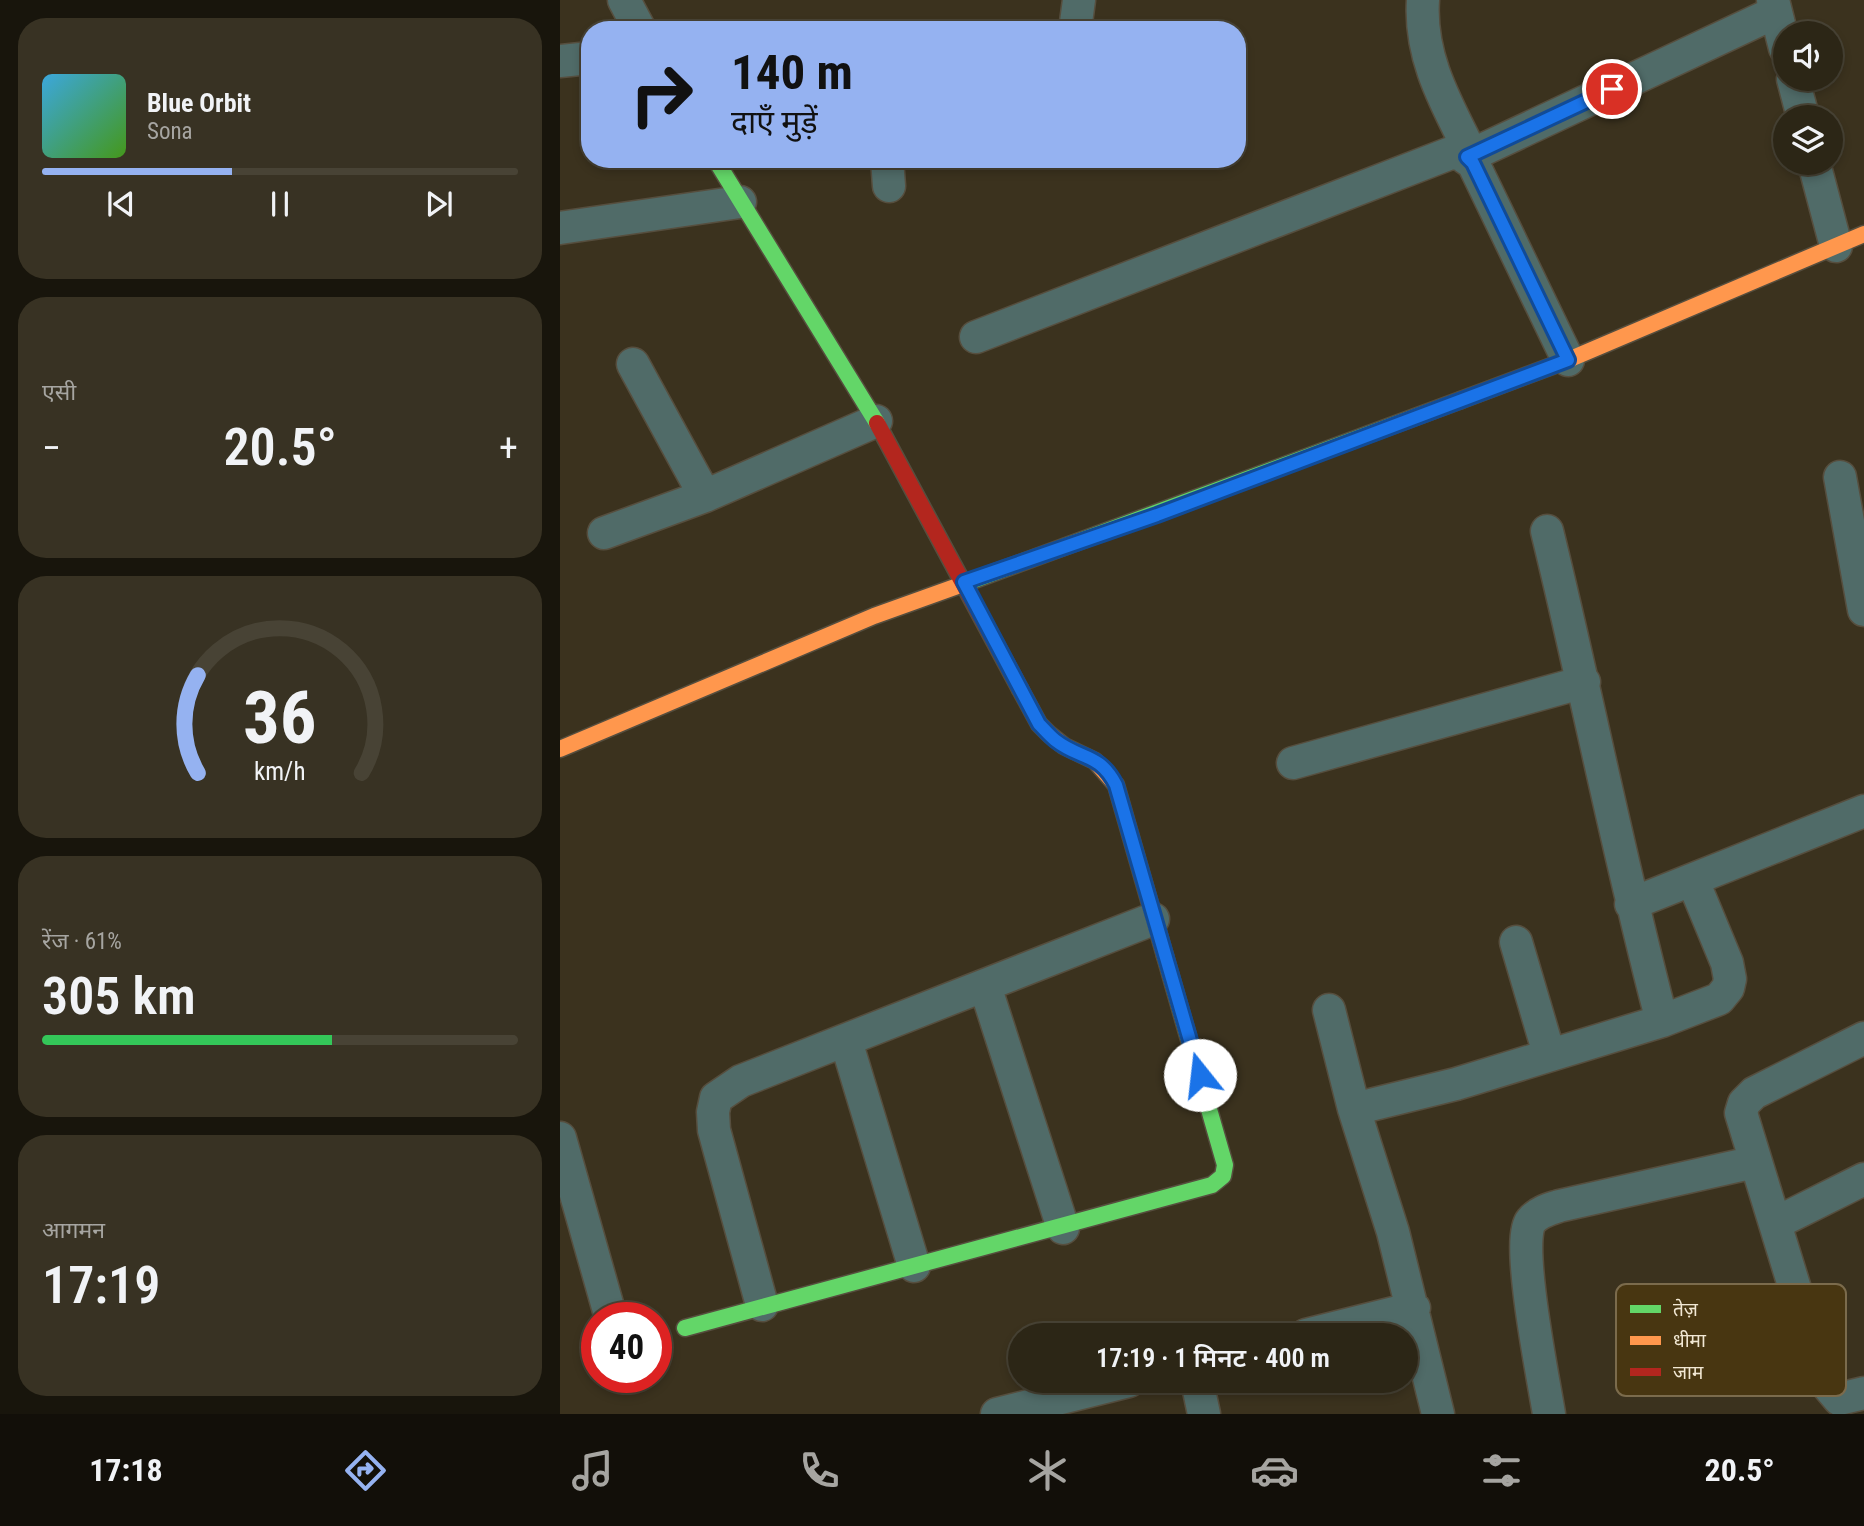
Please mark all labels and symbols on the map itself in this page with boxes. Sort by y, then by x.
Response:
pin [1582,59,1642,119]
position arrow [1163,1038,1237,1112]
legend [1616,1284,1846,1396]
text: तेज़ [1673,1298,1699,1321]
speed limit sign: 40 [581,1302,672,1393]
text: धीमा [1673,1329,1707,1352]
text: जाम [1673,1361,1704,1384]

